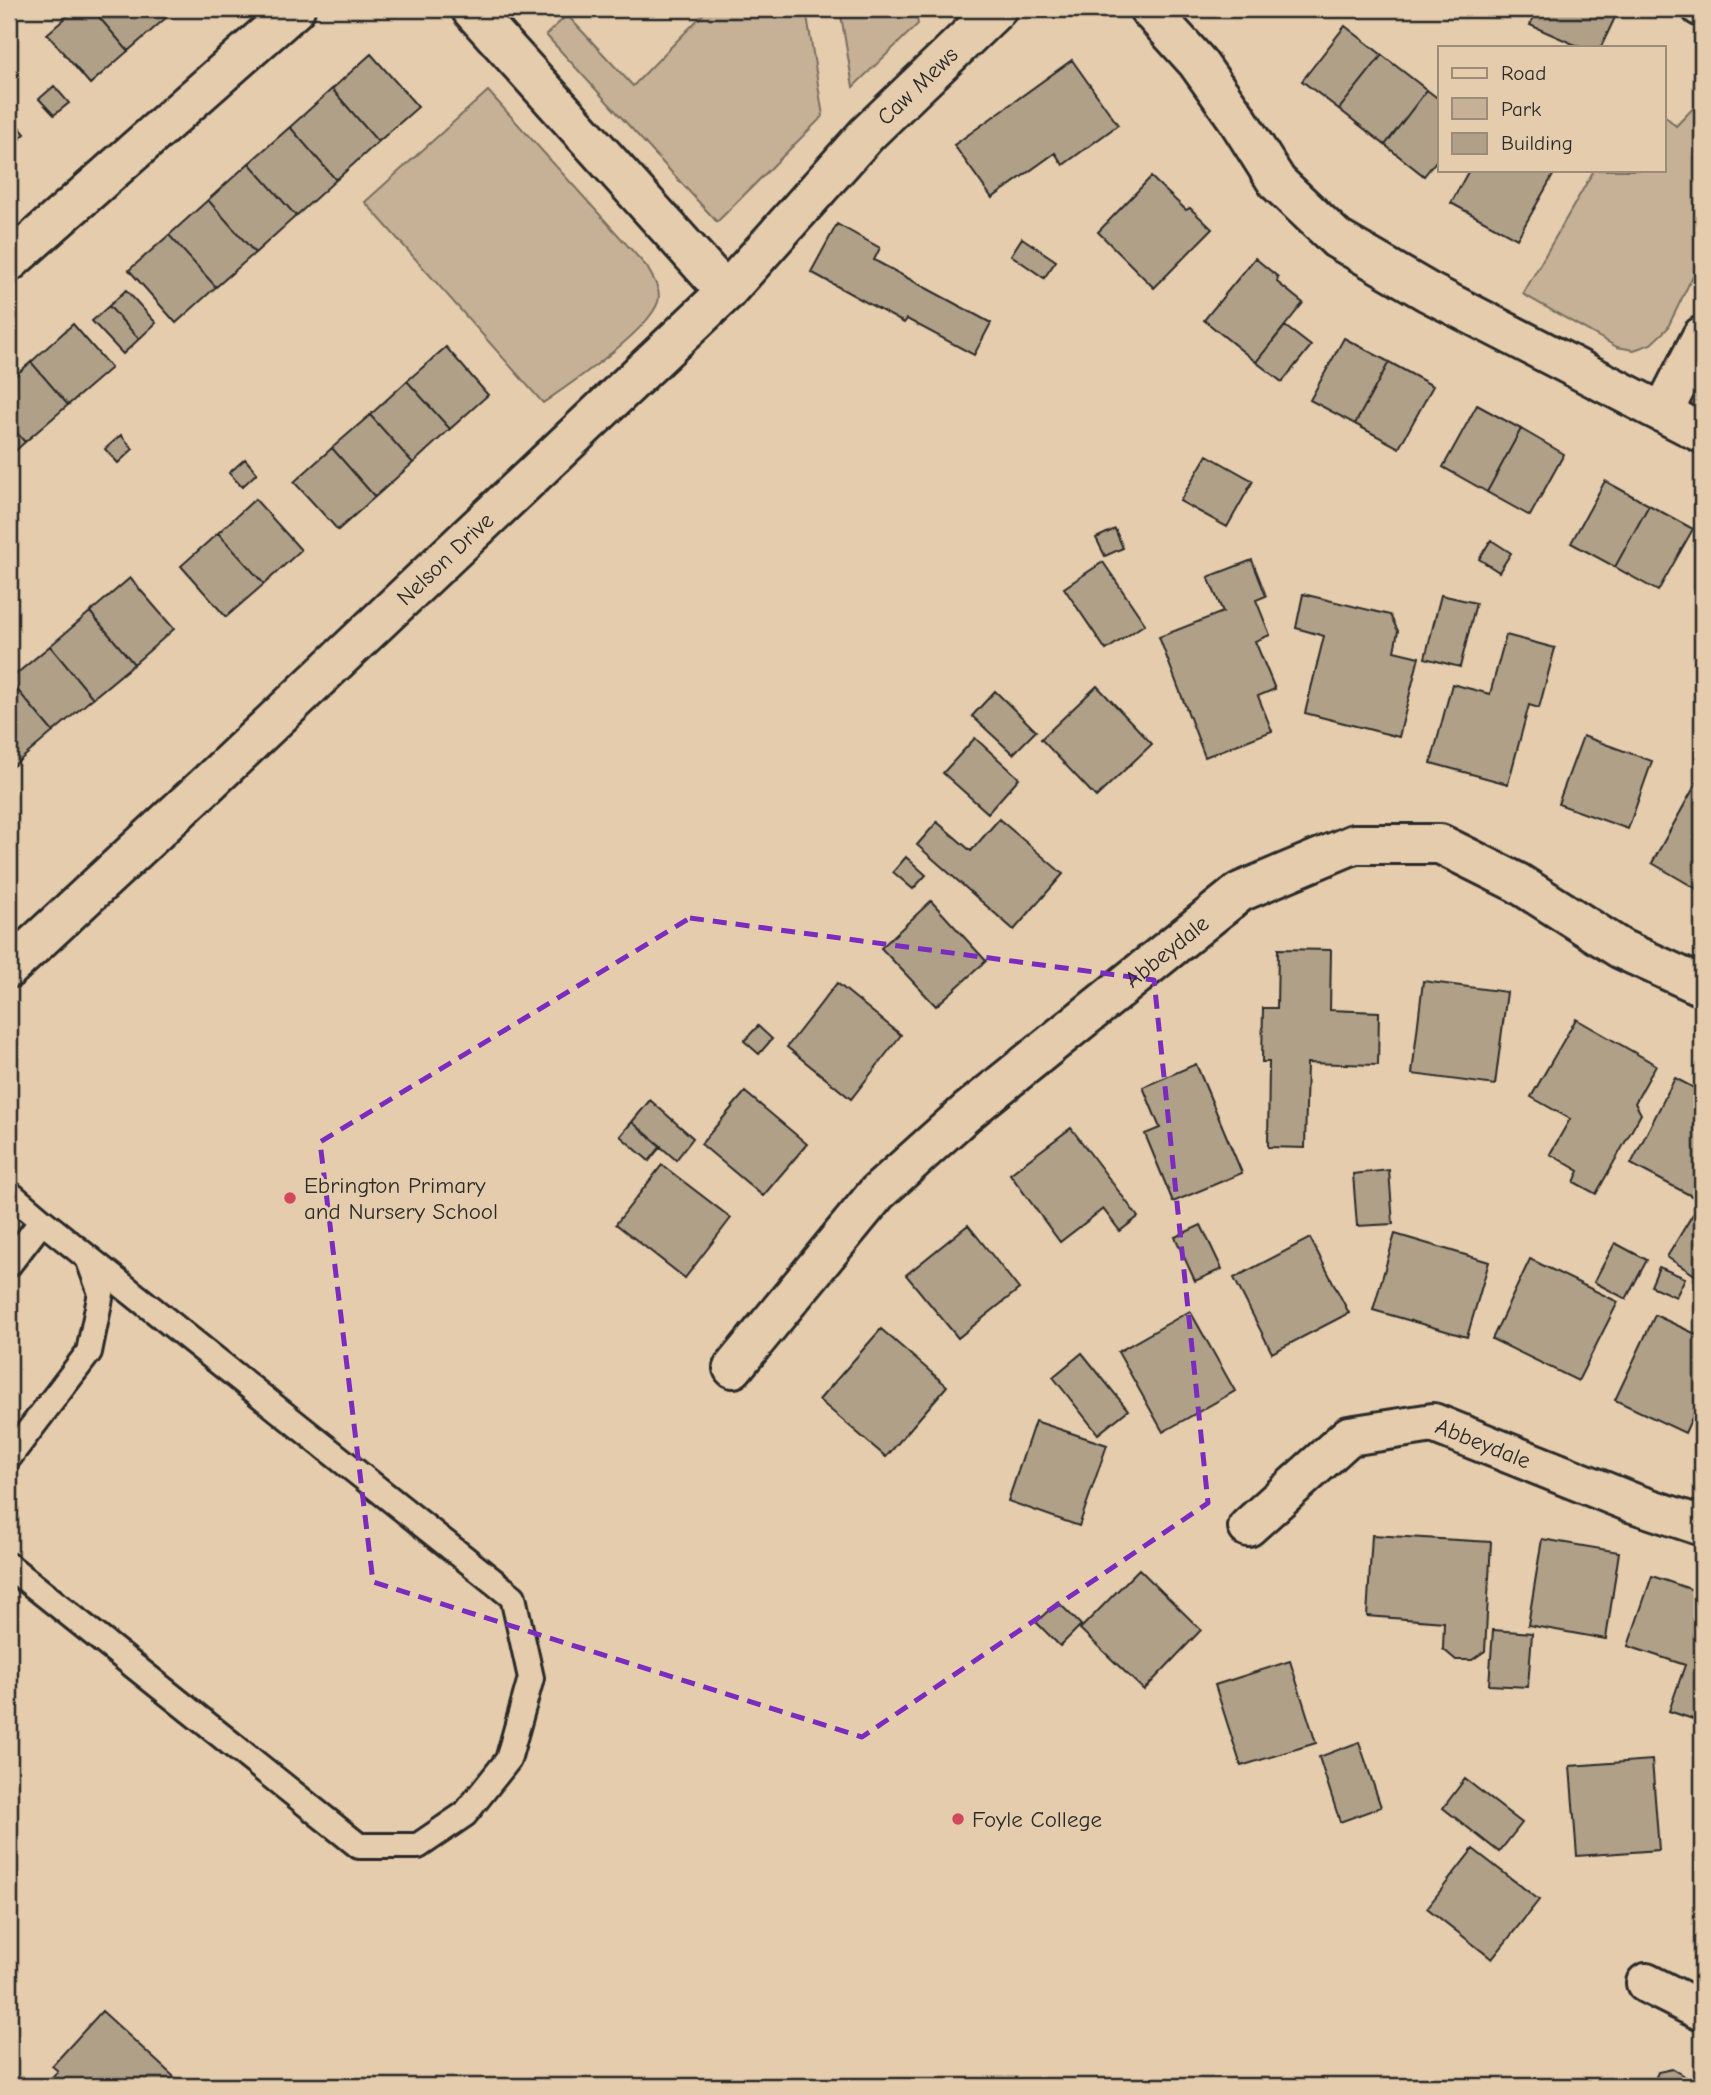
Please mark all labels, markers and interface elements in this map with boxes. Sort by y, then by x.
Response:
street label: Caw Mews [871,41,963,131]
legend [1438,46,1666,172]
text: Road [1501,61,1546,85]
text: Park [1501,97,1541,121]
text: Building [1501,131,1573,155]
street label: Nelson Drive [391,506,499,611]
street label: Abbeydale [1119,909,1214,993]
place label: Ebrington Primary and Nursery School [304,1172,498,1225]
marker: Ebrington Primary and Nursery School [282,1190,298,1206]
street label: Abbeydale [1432,1412,1535,1474]
place label: Foyle College [972,1806,1102,1833]
marker: Foyle College [950,1811,966,1827]

